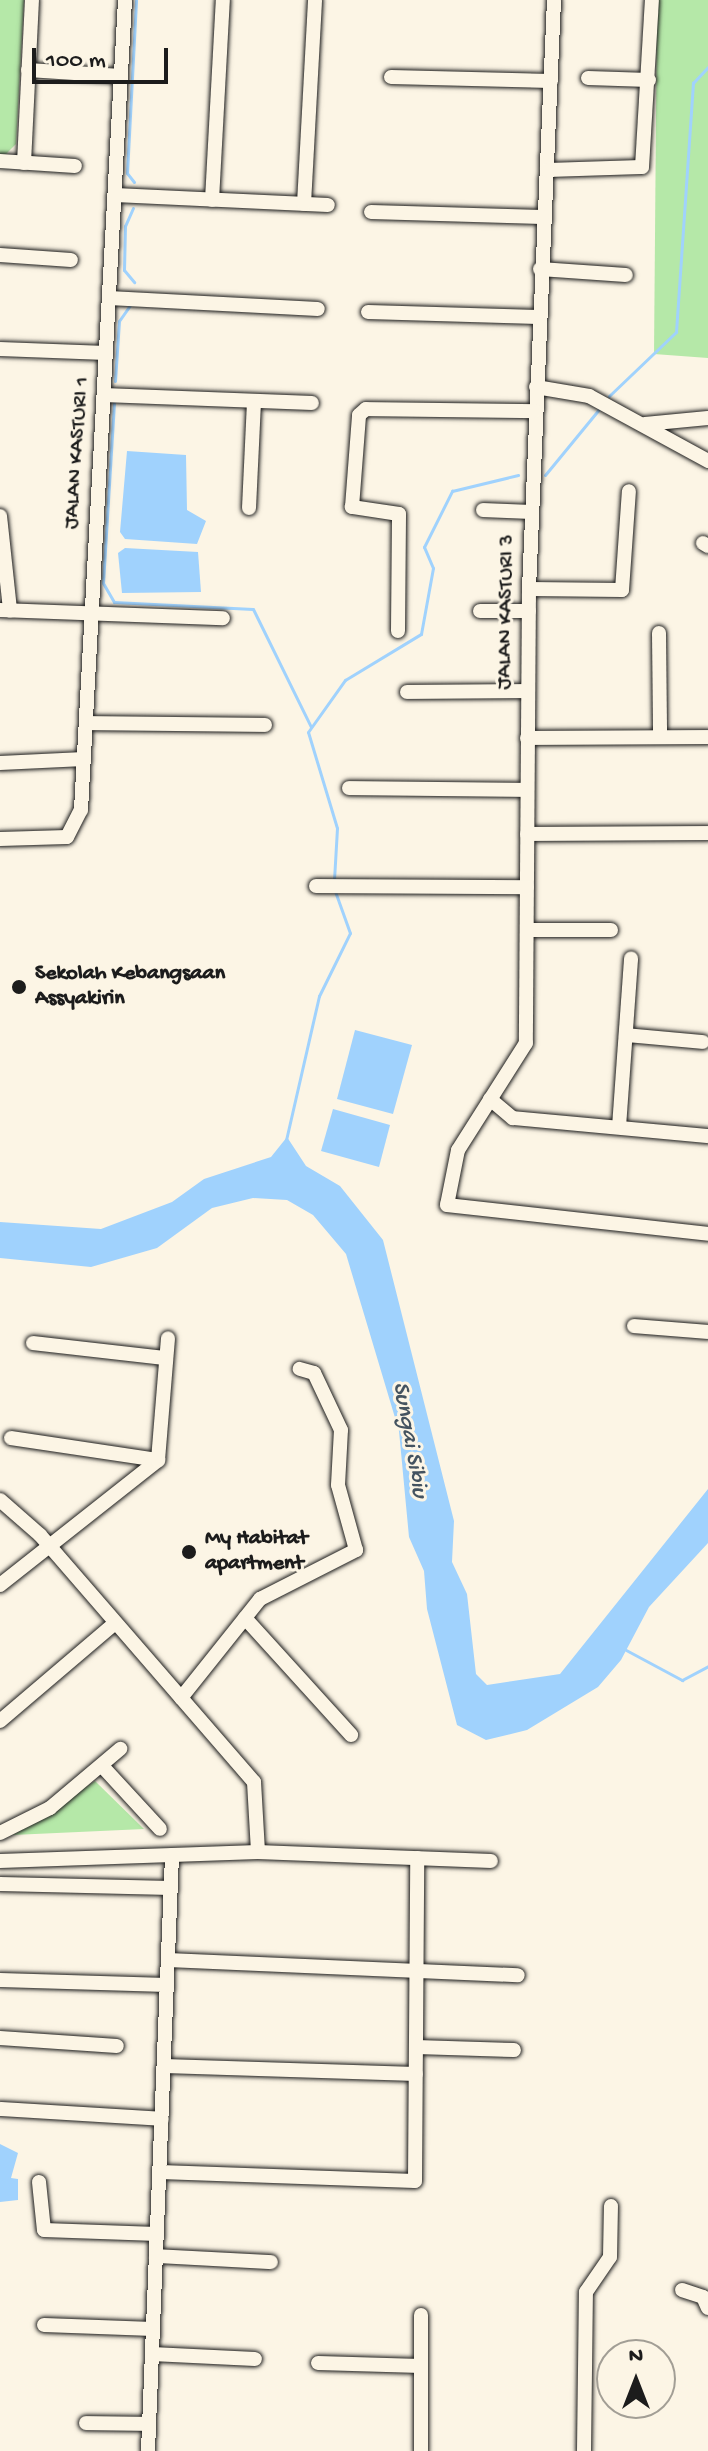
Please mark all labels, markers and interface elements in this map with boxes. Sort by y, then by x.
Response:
scale bar [36,32,172,82]
text: 100 m [46,47,106,76]
street label: JALAN KASTURI 1 [60,376,96,530]
street label: JALAN KASTURI 3 [492,534,522,690]
place label: Sekolah Kebangsaan Assyakirin [35,961,225,1012]
marker: Sekolah Kebangsaan Assyakirin [10,978,28,996]
water label: Sungai Sibiu [385,1380,433,1500]
place label: My Habitat apartment [205,1526,308,1578]
marker: My Habitat apartment [180,1543,198,1561]
north arrow [596,2339,676,2419]
text: N [629,2344,643,2370]

